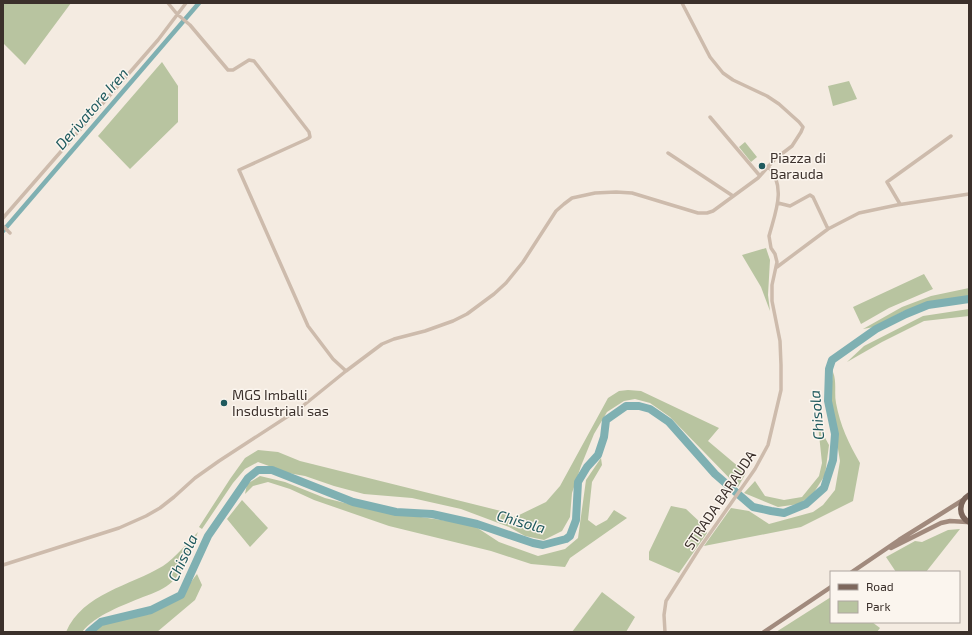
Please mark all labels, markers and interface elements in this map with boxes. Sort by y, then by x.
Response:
water label: Derivatore Iren [51,64,132,153]
place label: Piazza di Barauda [770,149,826,182]
marker: Piazza di Barauda [757,161,767,171]
place label: MGS Imballi Insdustriali sas [232,386,329,419]
water label: Chisola [805,389,827,441]
marker: MGS Imballi Insdustriali sas [219,398,229,408]
street label: STRADA BARAUDA [680,447,759,553]
water label: Chisola [495,506,548,537]
water label: Chisola [163,531,201,584]
legend [830,571,960,623]
text: Road [866,579,894,593]
text: Park [866,599,891,613]

